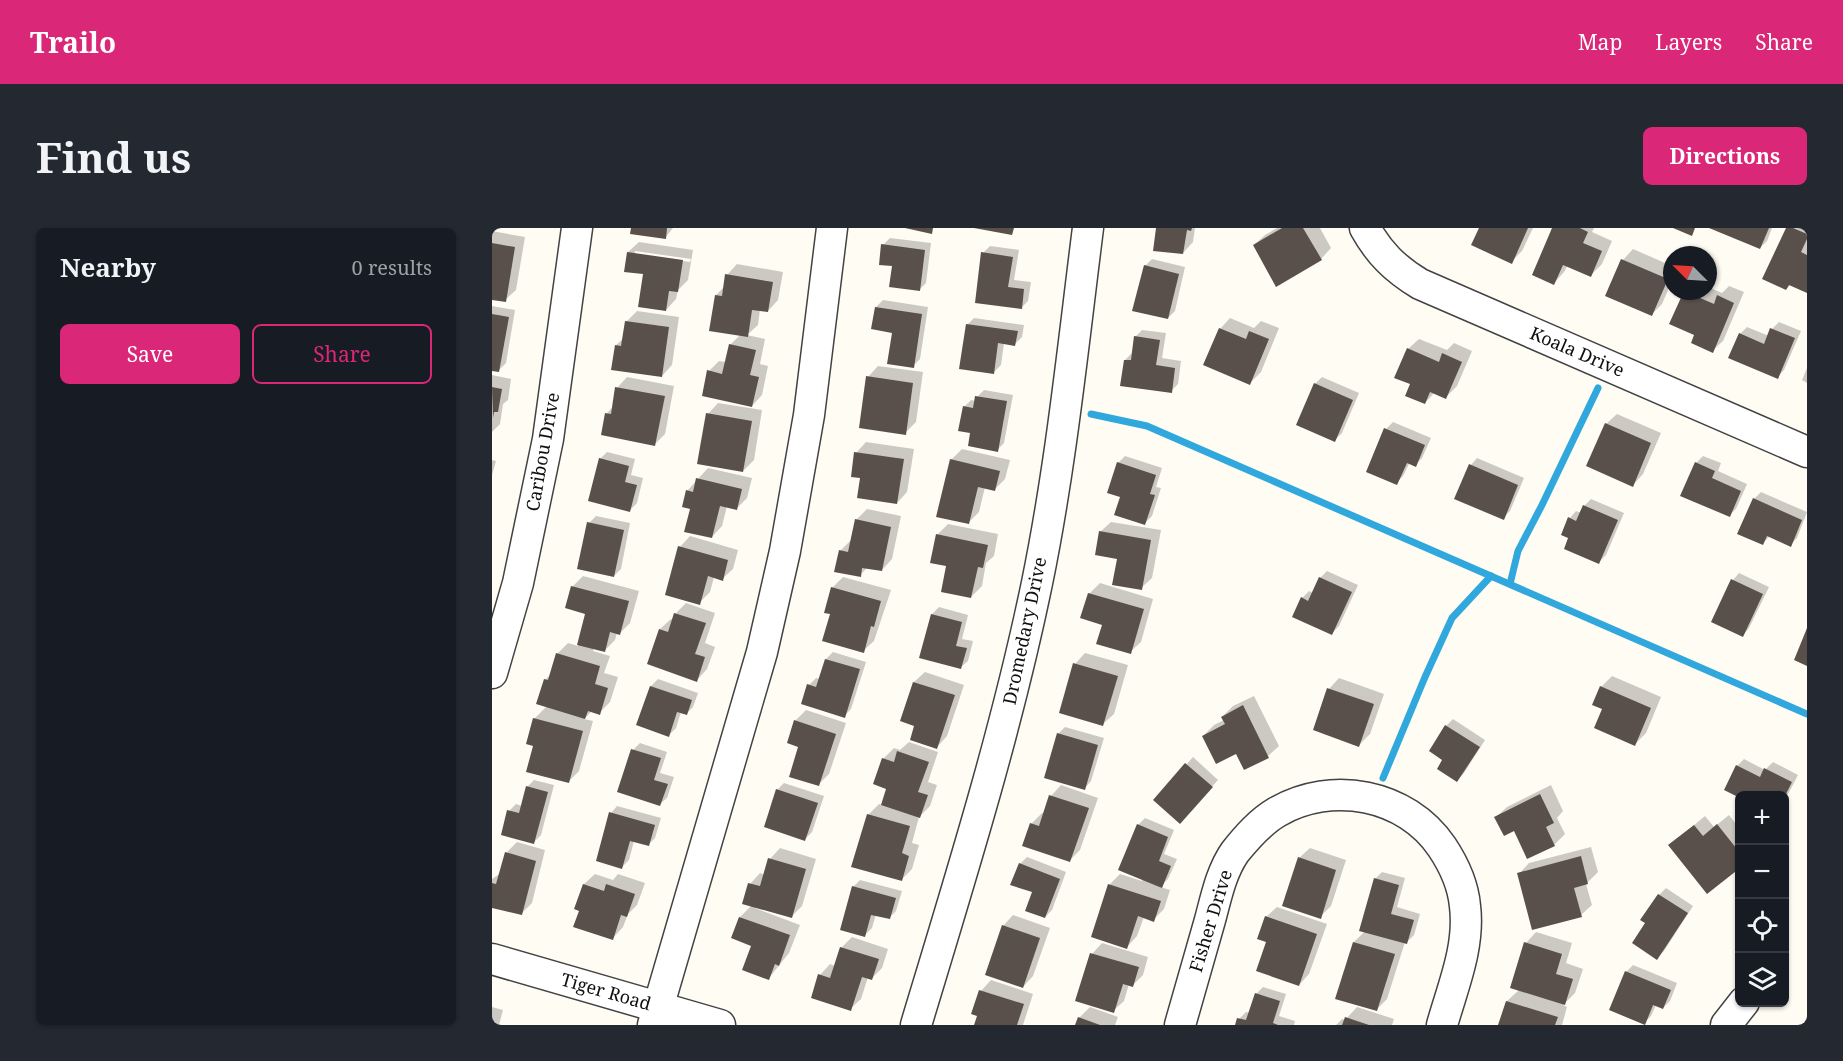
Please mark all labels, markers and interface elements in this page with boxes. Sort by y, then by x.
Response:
text: Trailo [30,23,116,61]
text: Map [1578,28,1622,56]
text: Layers [1655,28,1722,56]
text: Share [1755,28,1813,56]
button: Directions [1643,127,1807,185]
text: Find us [36,128,191,185]
north arrow [1663,246,1717,300]
text: Nearby [60,249,156,285]
text: 0 results [352,254,432,281]
street label: Koala Drive [1526,320,1628,382]
button: Save [60,324,240,384]
button: Share [252,324,432,384]
street label: Caribou Drive [520,390,564,513]
street label: Dromedary Drive [997,555,1051,707]
map controls [1735,791,1789,1007]
button: + [1735,791,1789,845]
button: − [1735,845,1789,899]
street label: Fisher Drive [1183,866,1237,975]
button: locate [1735,899,1789,953]
button: layers [1735,953,1789,1007]
street label: Tiger Road [558,967,654,1015]

